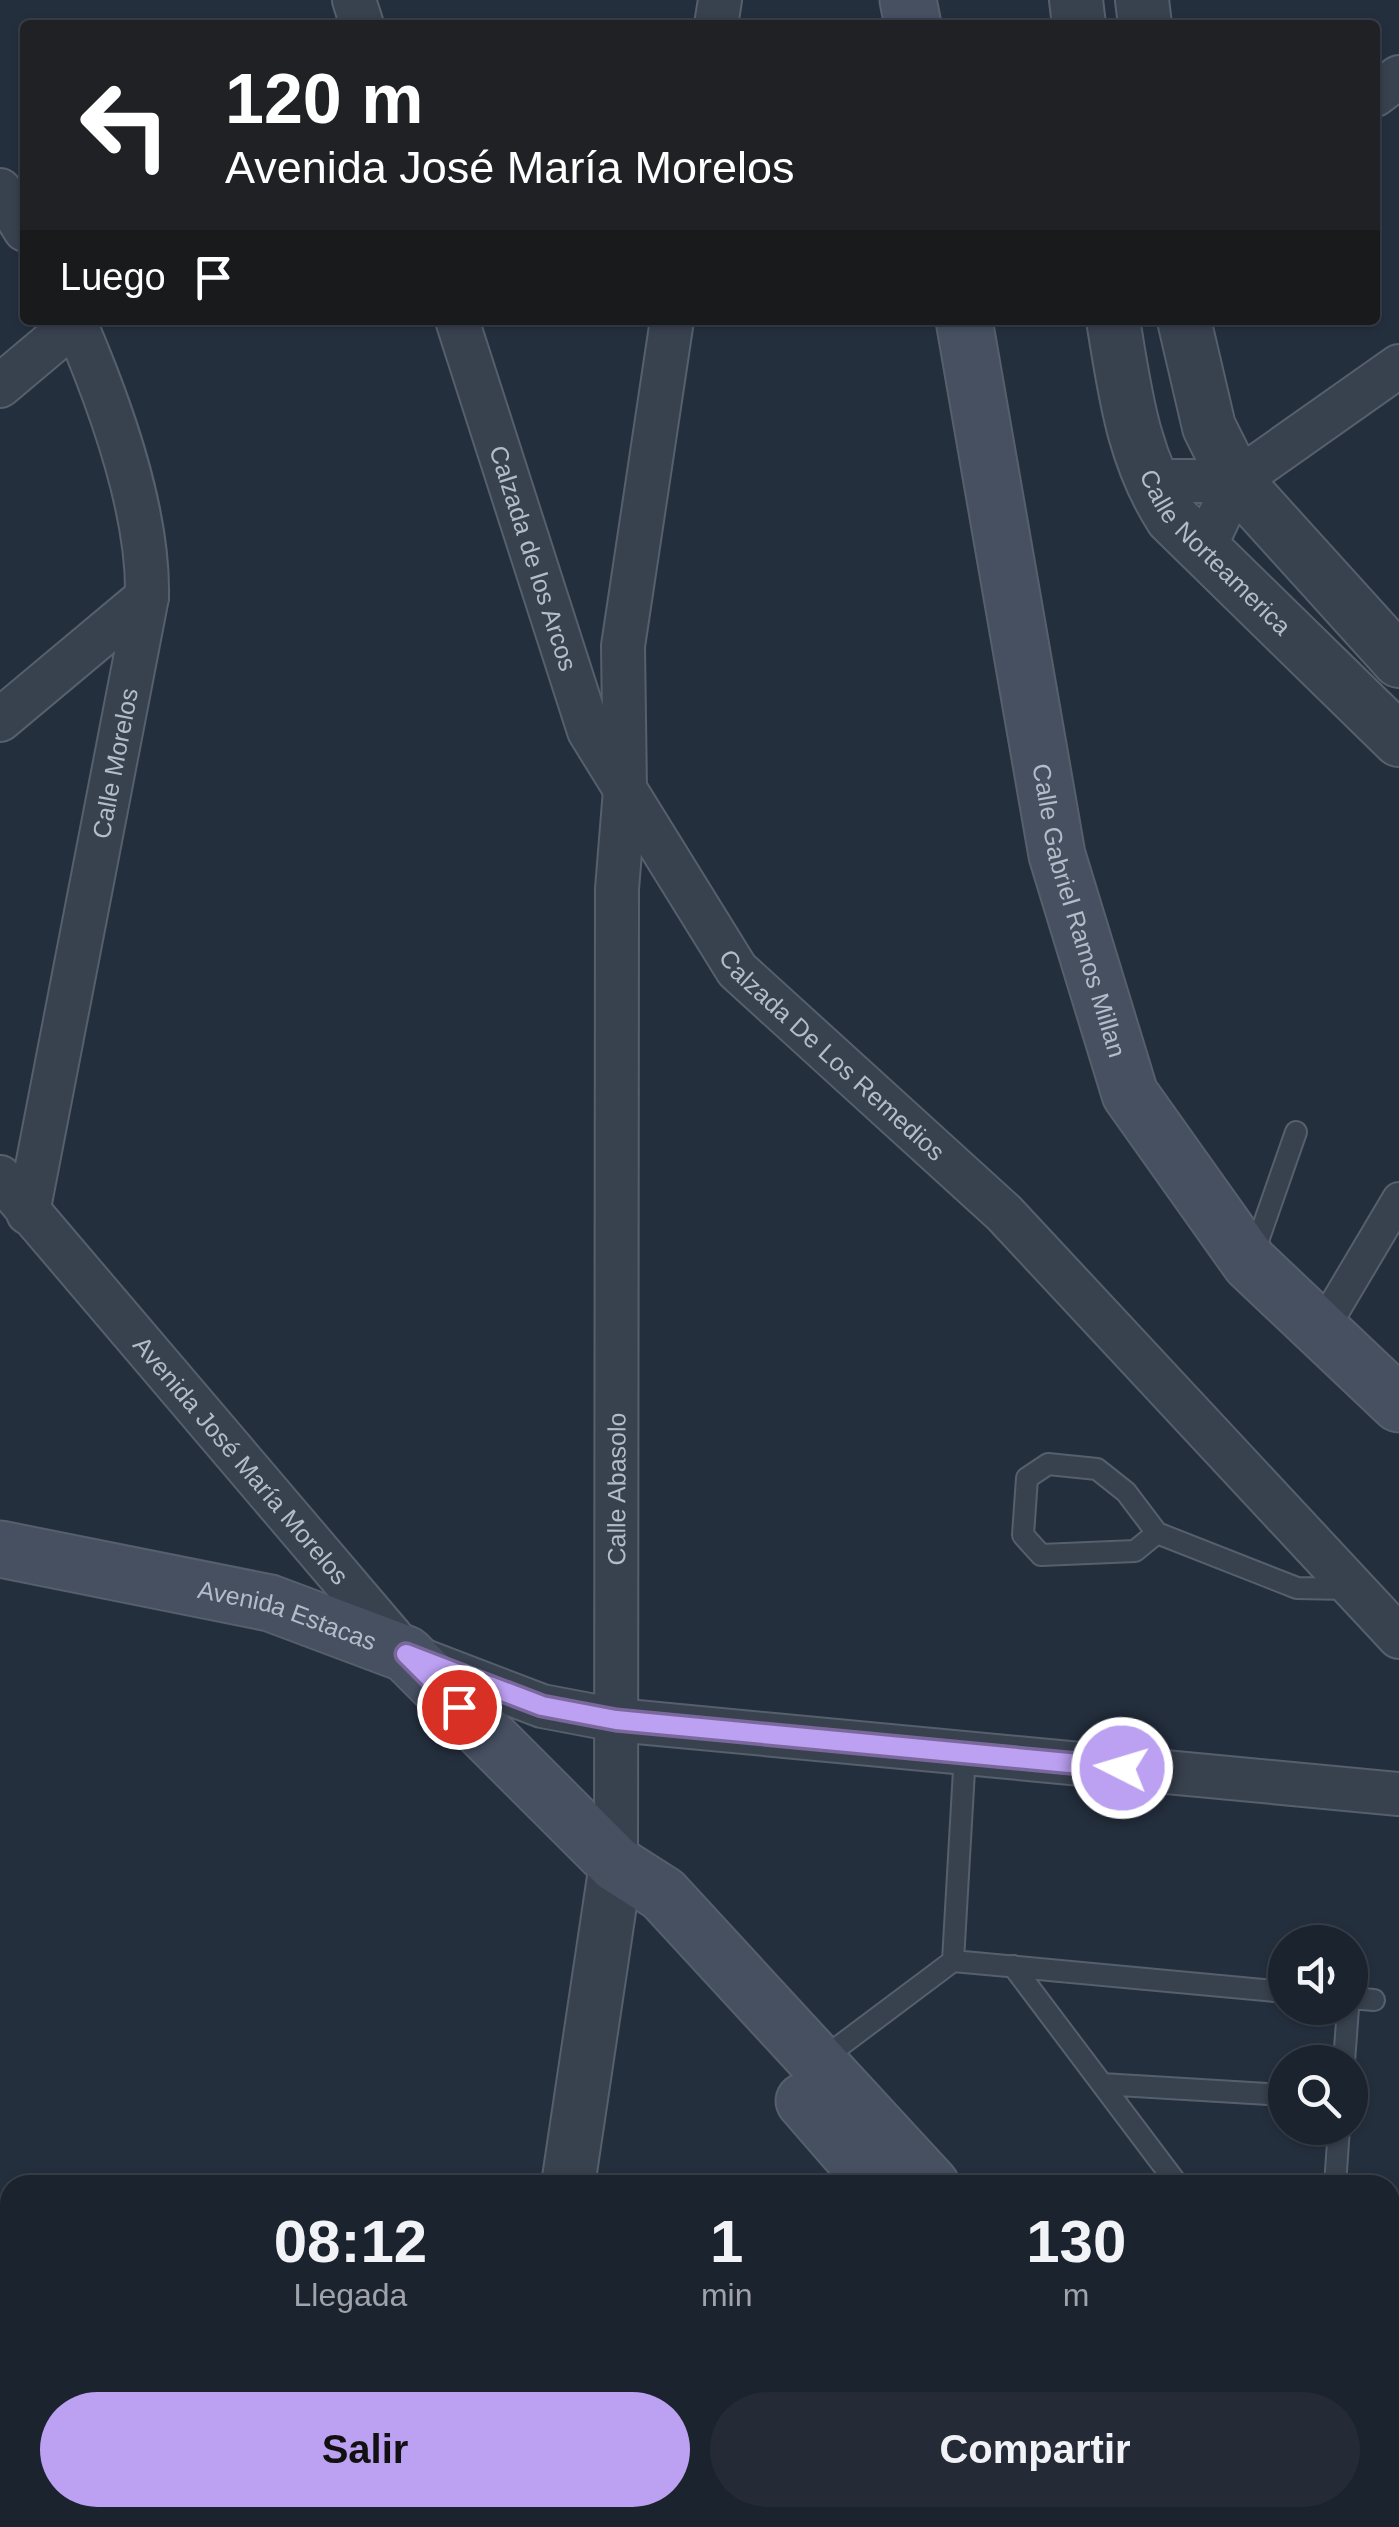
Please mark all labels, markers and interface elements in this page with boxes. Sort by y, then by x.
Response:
icon: left [60,60,190,190]
text: 120 m [225,60,423,138]
text: Avenida José María Morelos [225,142,794,193]
icon: arrive [186,250,241,305]
text: Luego [60,256,166,298]
street label: Calzada de los Arcos [484,442,583,674]
street label: Calle Norteamerica [1135,465,1297,640]
street label: Calle Morelos [87,686,143,841]
street label: Calle Gabriel Ramos Millan [1027,761,1132,1060]
street label: Calzada De Los Remedios [714,944,951,1166]
street label: Avenida José María Morelos [128,1331,354,1590]
street label: Calle Abasolo [602,1413,630,1565]
street label: Avenida Estacas [195,1575,380,1656]
pin [417,1665,502,1750]
icon: arrive [432,1680,487,1735]
position arrow [1070,1716,1174,1820]
map controls [1268,1925,1368,2145]
button: sound [1268,1925,1368,2025]
button: search [1268,2045,1368,2145]
text: 08:12 [274,2208,427,2275]
text: 1 [710,2208,743,2275]
text: 130 [1026,2208,1126,2275]
text: Llegada [293,2277,407,2313]
text: min [701,2277,752,2313]
text: m [1063,2277,1090,2313]
button: Salir [40,2392,690,2507]
button: Compartir [710,2392,1360,2507]

